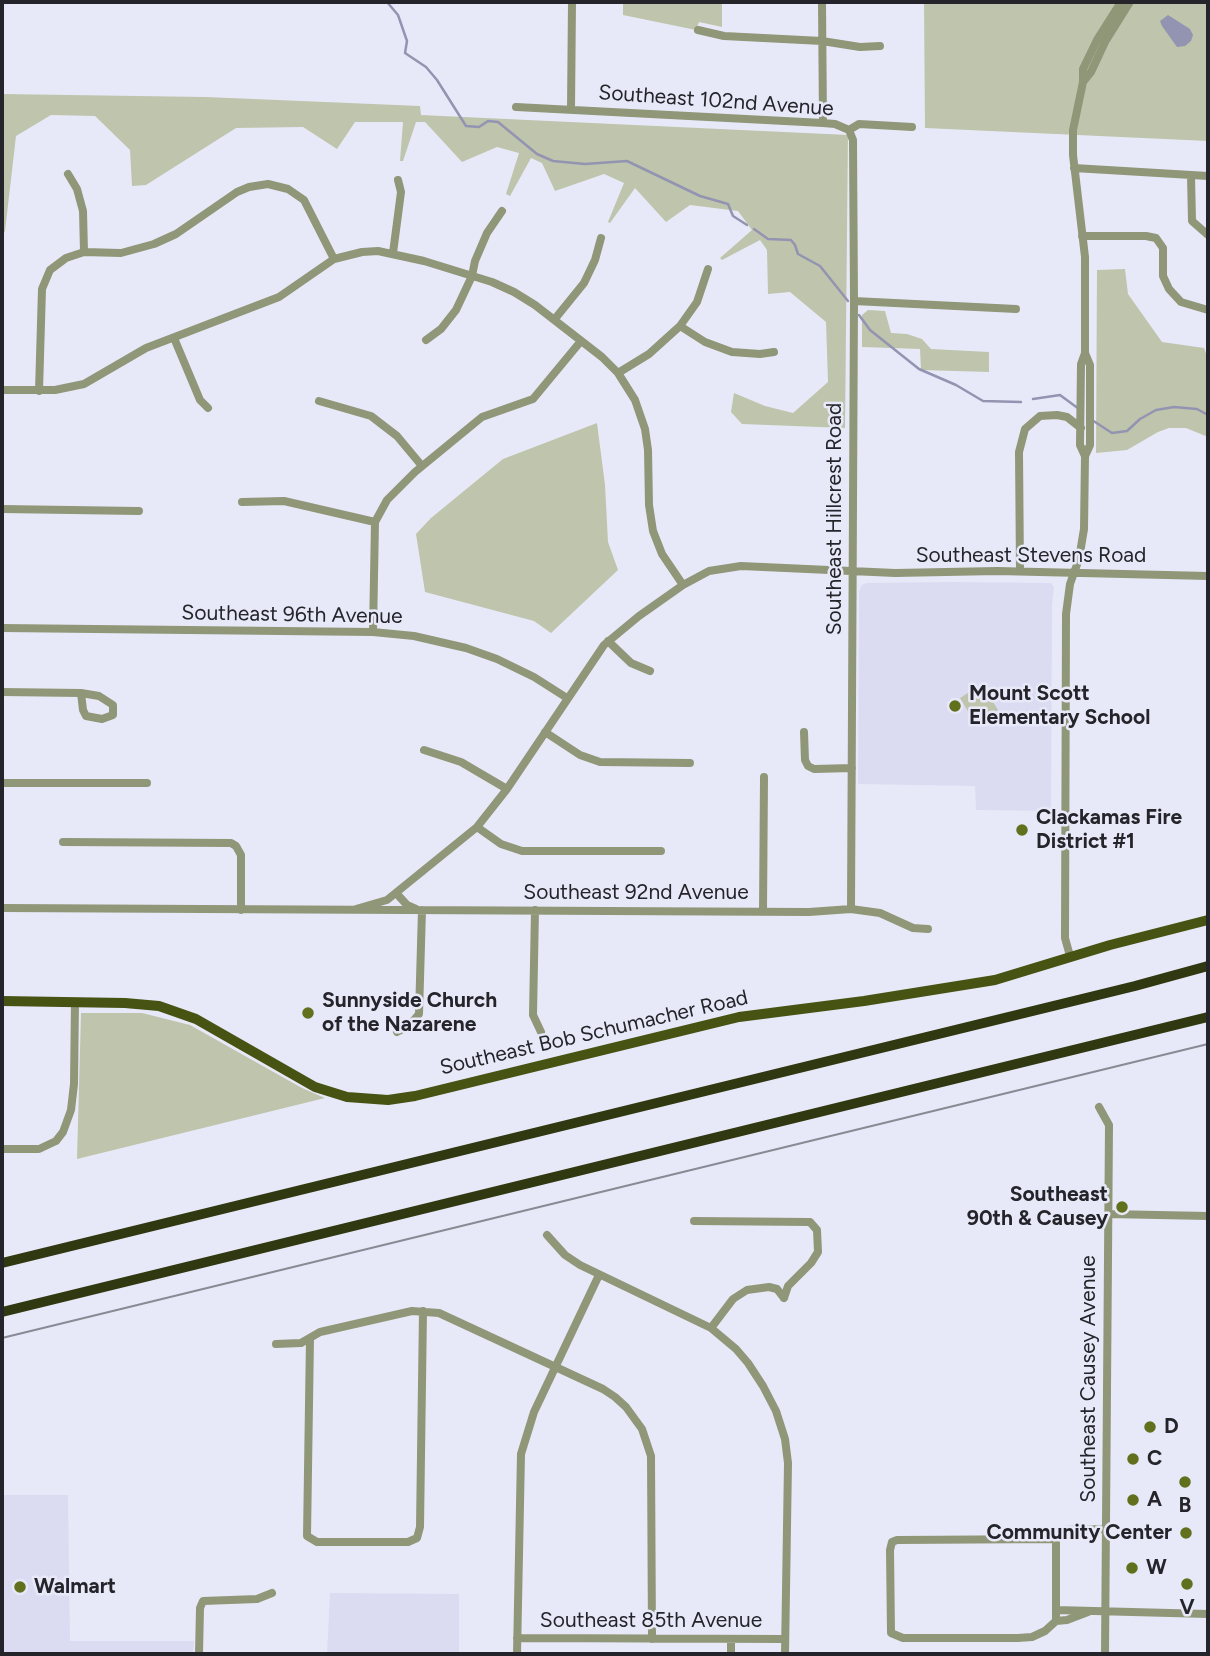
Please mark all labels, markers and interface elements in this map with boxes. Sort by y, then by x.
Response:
street label: Southeast 102nd Avenue [598,80,834,122]
street label: Southeast Hillcrest Road [822,403,848,635]
street label: Southeast Stevens Road [916,543,1146,569]
street label: Southeast 96th Avenue [181,600,403,630]
place label: Mount Scott Elementary School [969,681,1150,731]
marker: Mount Scott Elementary School [947,698,963,714]
place label: Clackamas Fire District #1 [1036,805,1182,855]
marker: Clackamas Fire District #1 [1014,822,1030,838]
street label: Southeast 92nd Avenue [523,880,749,906]
street label: Southeast Bob Schumacher Road [437,985,751,1081]
place label: Sunnyside Church of the Nazarene [322,988,497,1038]
marker: Sunnyside Church of the Nazarene [300,1005,316,1021]
place label: Southeast 90th & Causey [967,1182,1108,1232]
marker: Southeast 90th & Causey [1114,1199,1130,1215]
street label: Southeast Causey Avenue [1076,1255,1102,1503]
place label: D [1164,1414,1179,1440]
marker: D [1142,1419,1158,1435]
place label: C [1147,1446,1162,1472]
marker: C [1125,1451,1141,1467]
marker: B [1177,1474,1193,1490]
place label: A [1147,1487,1162,1513]
marker: A [1125,1492,1141,1508]
place label: B [1179,1493,1191,1519]
place label: Community Center [986,1520,1172,1546]
marker: Community Center [1178,1525,1194,1541]
place label: W [1146,1555,1167,1581]
marker: W [1124,1560,1140,1576]
place label: Walmart [34,1574,116,1600]
marker: V [1179,1576,1195,1592]
marker: Walmart [12,1579,28,1595]
place label: V [1179,1595,1195,1621]
street label: Southeast 85th Avenue [540,1608,762,1634]

